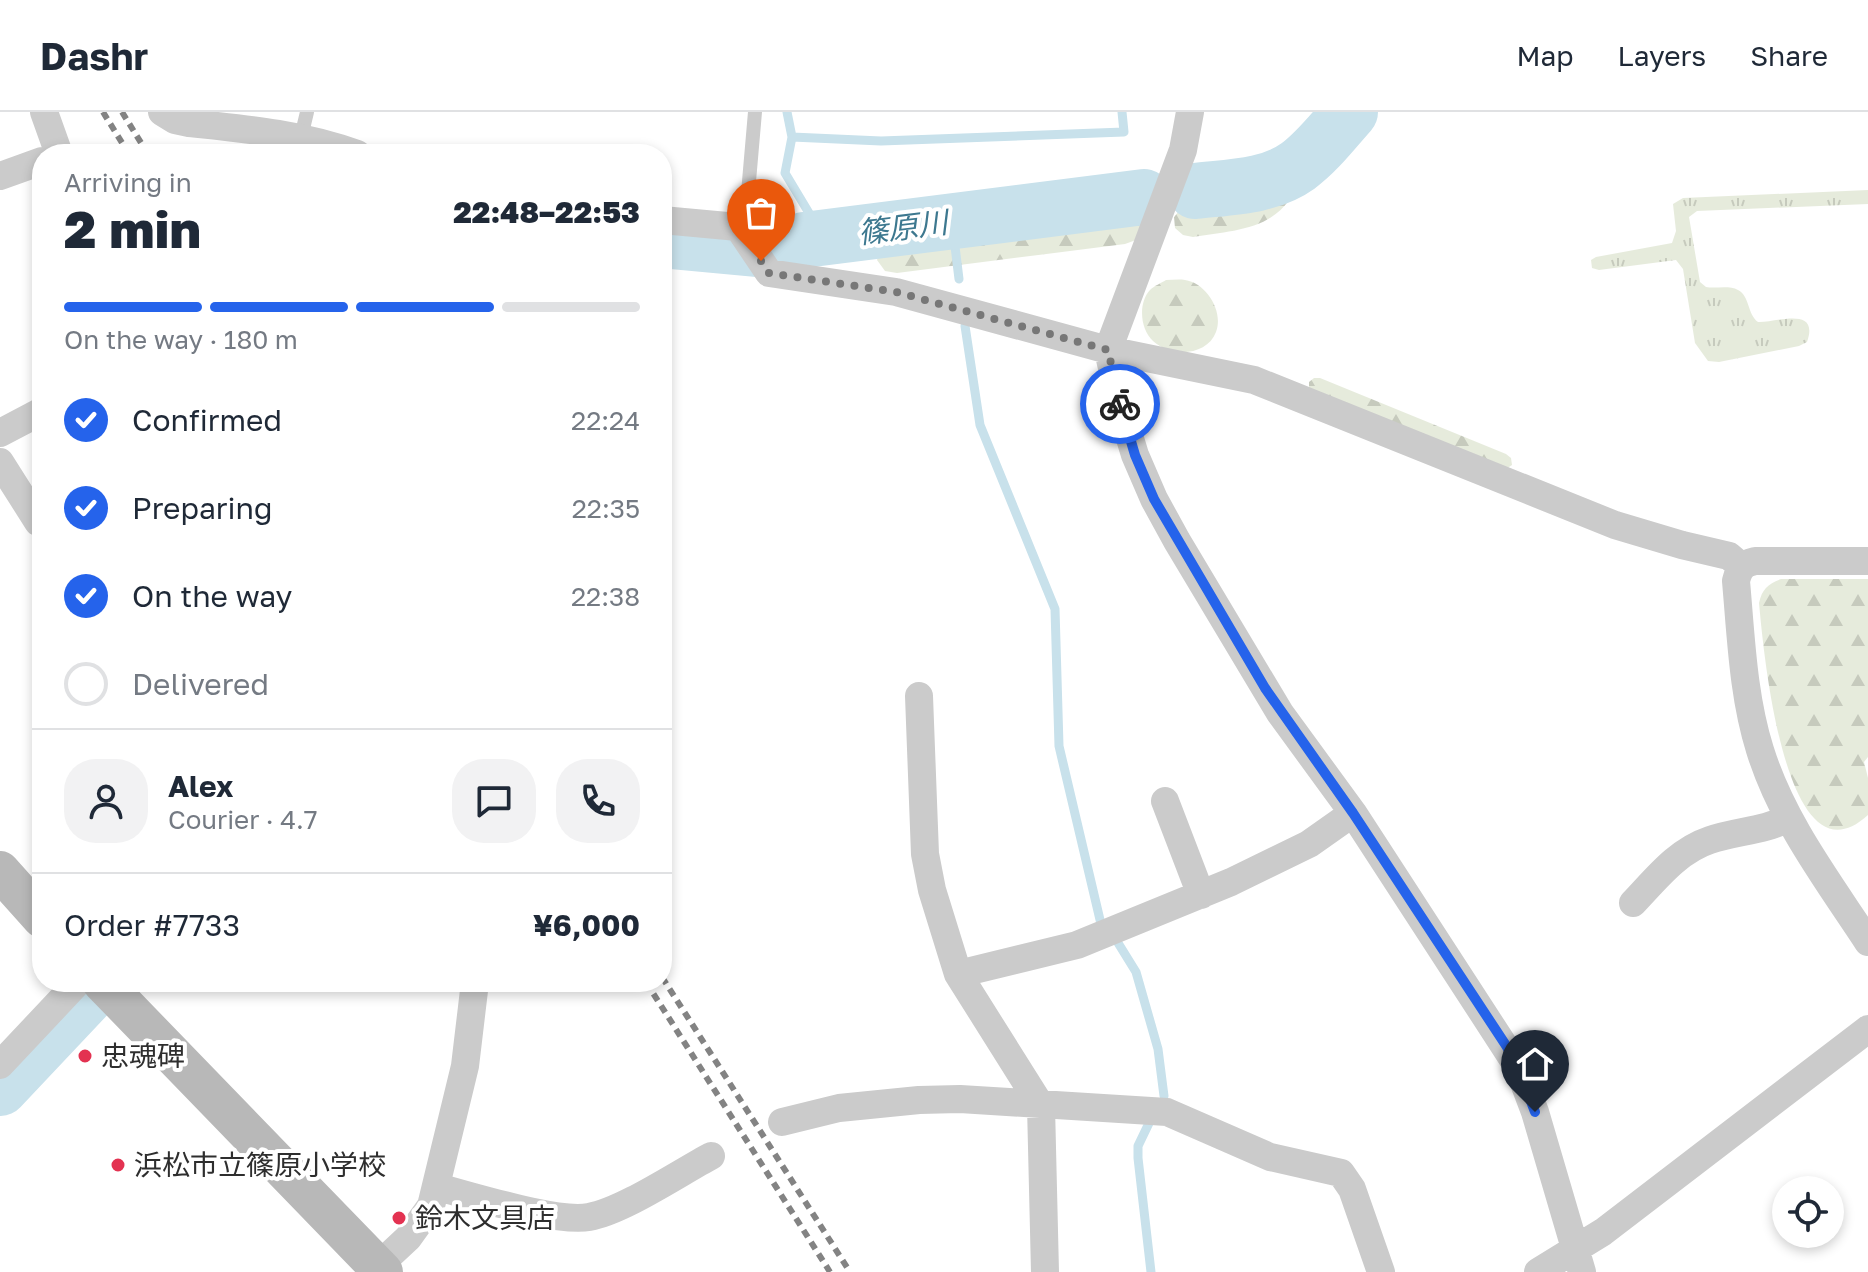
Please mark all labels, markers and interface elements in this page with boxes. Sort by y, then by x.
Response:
text: Dashr [40,33,148,78]
text: Map [1516,39,1574,72]
text: Layers [1618,39,1706,72]
text: Share [1750,39,1828,72]
text: Arriving in [64,167,192,198]
pin [727,179,795,261]
icon: bag [739,191,783,235]
text: 22:48–22:53 [453,194,640,230]
text: 2 min [64,197,201,259]
water label: 篠原川 [856,203,953,250]
text: On the way · 180 m [64,324,298,355]
courier [1080,364,1160,444]
icon: bike [1098,382,1142,426]
icon: check [64,398,108,442]
text: Confirmed [132,402,282,438]
text: 22:24 [571,405,640,436]
icon: check [64,486,108,530]
text: Preparing [132,490,273,526]
text: 22:35 [572,493,640,524]
icon: check [64,574,108,618]
text: On the way [132,578,292,614]
text: 22:38 [571,581,640,612]
text: Delivered [132,666,269,702]
button: person [64,759,148,843]
button: chat [452,759,536,843]
button: phone [556,759,640,843]
text: Alex [168,768,233,804]
text: Courier · 4.7 [168,804,318,835]
text: Order #7733 [64,907,240,943]
text: ¥6,000 [533,907,640,943]
pin [1501,1030,1569,1112]
place label: 忠魂碑 [101,1039,185,1072]
icon: home [1513,1042,1557,1086]
marker: 忠魂碑 [76,1047,94,1065]
place label: 浜松市立篠原小学校 [134,1148,386,1181]
marker: 浜松市立篠原小学校 [109,1156,127,1174]
map controls [1772,1176,1844,1248]
button: locate [1772,1176,1844,1248]
place label: 鈴木文具店 [415,1201,555,1234]
marker: 鈴木文具店 [390,1209,408,1227]

